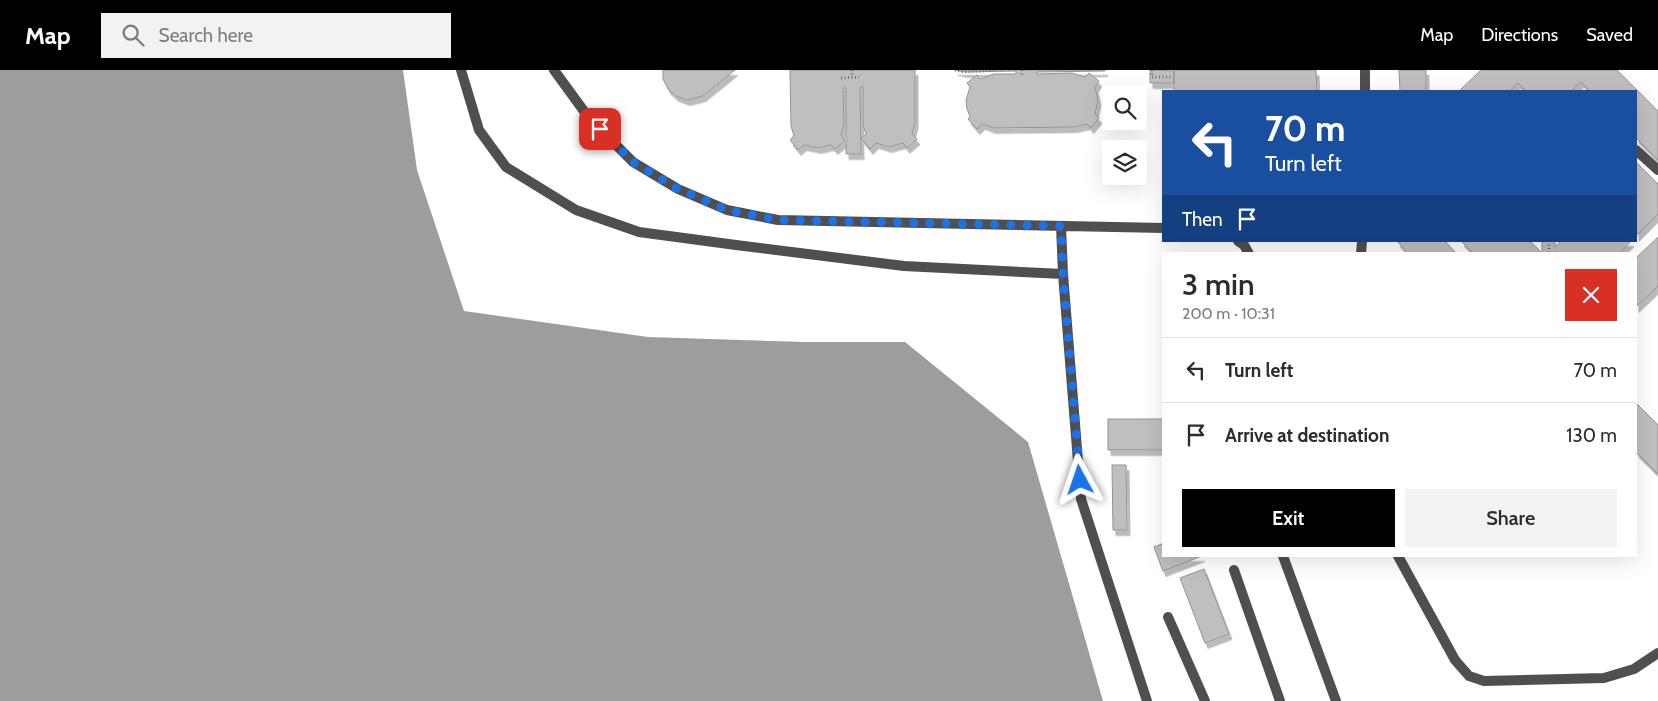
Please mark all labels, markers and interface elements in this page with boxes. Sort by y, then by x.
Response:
search box [101,13,451,58]
text: Map [25,21,71,50]
icon: search [119,21,147,49]
text: Search here [159,24,253,47]
text: Map [1420,24,1453,46]
text: Directions [1481,24,1558,46]
text: Saved [1586,24,1633,46]
map controls [1102,85,1147,185]
button: search [1102,85,1147,130]
text: 70 m [1265,107,1346,150]
pin [579,108,621,150]
icon: left [1182,110,1247,175]
icon: arrive [586,115,614,143]
button: layers [1102,140,1147,185]
text: Turn left [1265,150,1342,177]
icon: arrive [1233,205,1261,233]
text: Then [1182,208,1223,231]
text: 3 min [1182,266,1255,303]
button: close [1565,269,1617,321]
text: 200 m · 10:31 [1182,304,1275,323]
icon: left [1182,356,1210,384]
text: Turn left [1225,359,1293,382]
text: 70 m [1573,359,1617,382]
icon: arrive [1182,421,1210,449]
text: Arrive at destination [1225,424,1389,447]
text: 130 m [1566,424,1617,447]
position arrow [1053,453,1105,505]
button: Exit [1182,489,1395,547]
button: Share [1405,489,1617,547]

